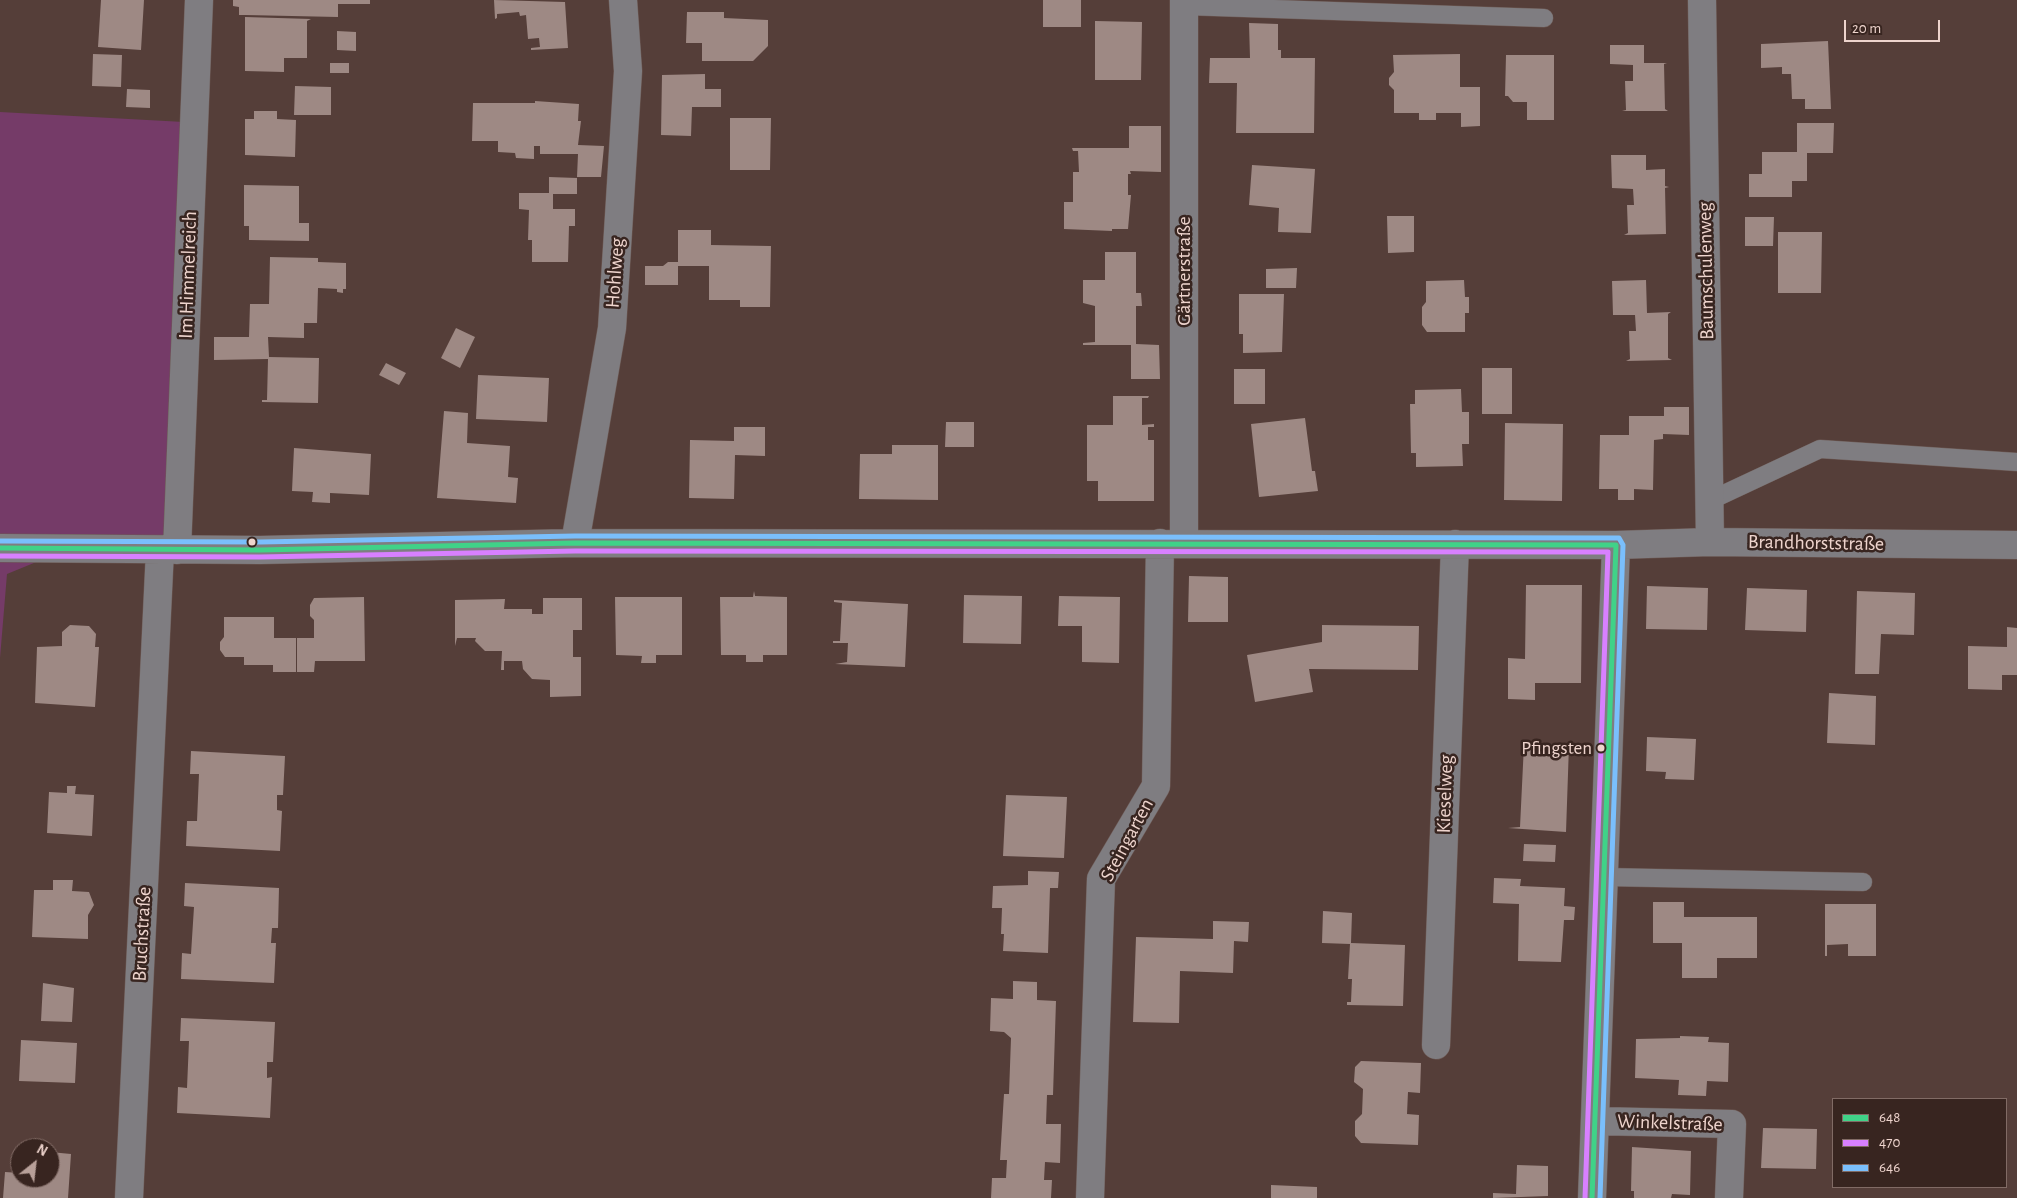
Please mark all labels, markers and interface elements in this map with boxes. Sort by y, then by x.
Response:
scale bar [1847,10,1943,42]
text: 20 m [1852,21,1881,36]
street label: Baumschulenweg [1693,202,1719,340]
street label: Im Himmelreich [174,211,202,339]
street label: Gärtnerstraße [1172,216,1196,326]
street label: Hohlweg [601,237,629,309]
street label: Brandhorststraße [1748,530,1884,556]
unlabelled marker [247,537,257,547]
place label: Pfingsten [1521,737,1592,759]
marker: Pfingsten [1596,743,1606,753]
street label: Kieselweg [1432,754,1458,834]
street label: Steingarten [1095,794,1159,886]
street label: Bruchstraße [128,886,156,982]
legend [1832,1098,2007,1188]
street label: Winkelstraße [1617,1109,1723,1137]
text: 648 [1879,1110,1900,1125]
text: 470 [1879,1135,1900,1150]
north arrow [10,1138,60,1188]
text: N [34,1142,49,1159]
text: 646 [1879,1160,1900,1175]

